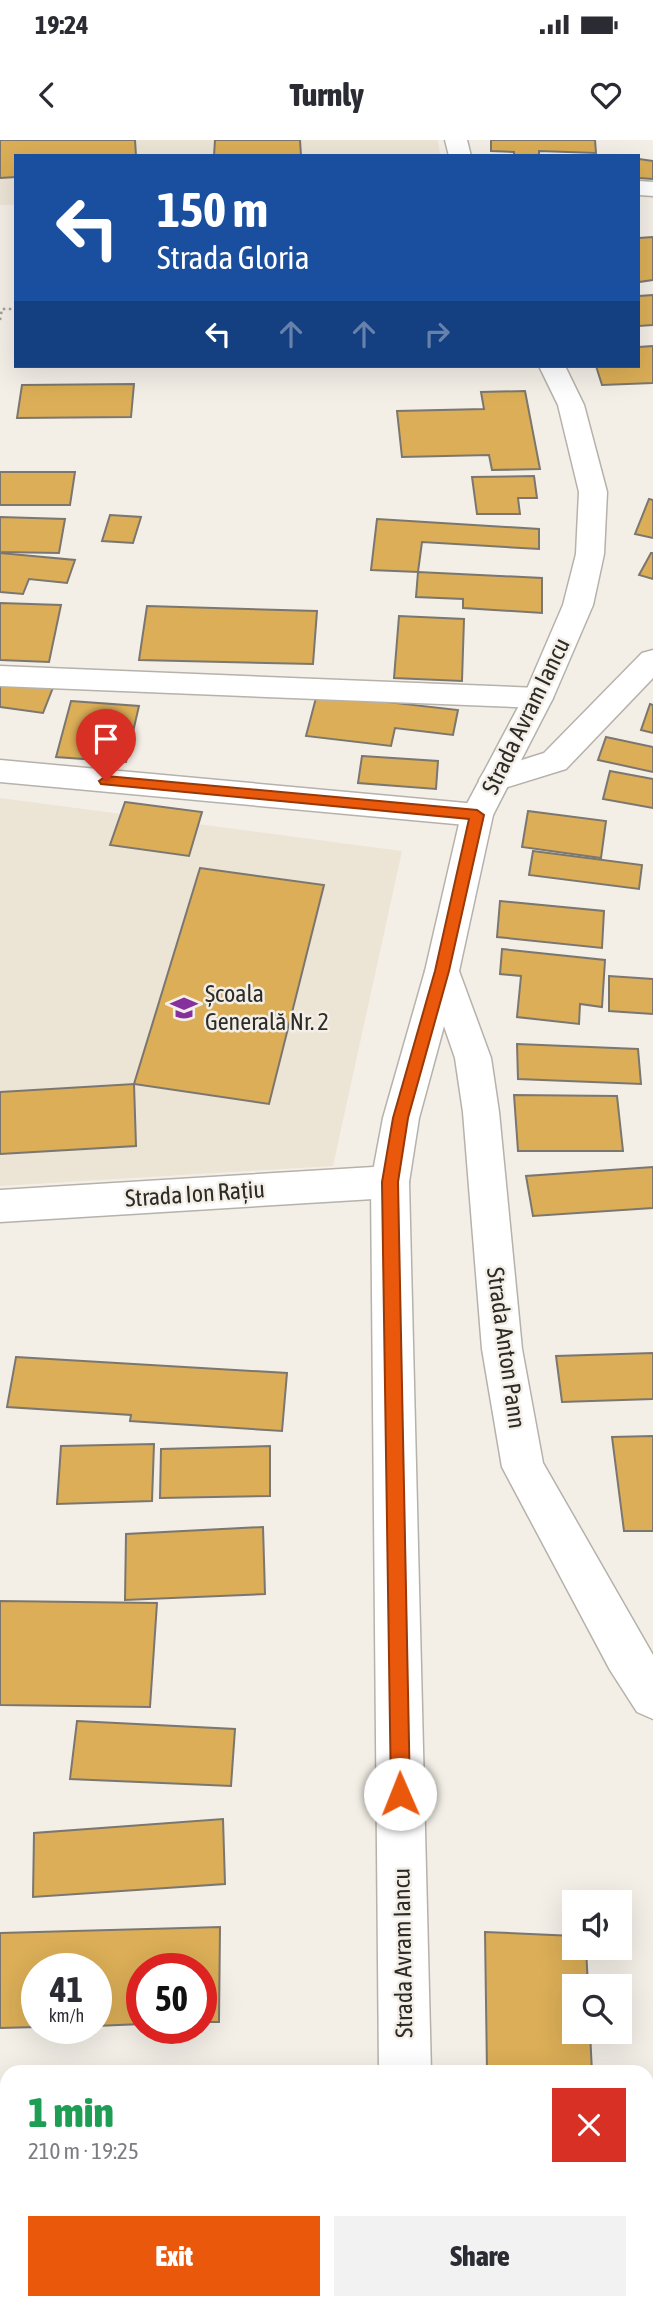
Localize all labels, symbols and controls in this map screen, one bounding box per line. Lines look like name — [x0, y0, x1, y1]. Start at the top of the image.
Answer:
text: 19:24 — [35, 10, 89, 40]
icon: back — [28, 76, 66, 114]
text: Turnly — [289, 76, 364, 113]
icon: heart — [587, 76, 625, 114]
text: 150 m — [157, 181, 268, 237]
icon: left — [42, 182, 133, 273]
text: Strada Gloria — [157, 239, 310, 276]
icon: left — [199, 315, 237, 353]
icon: ahead — [272, 315, 310, 353]
icon: ahead — [345, 315, 383, 353]
icon: right — [418, 315, 456, 353]
street label: Strada Avram Iancu — [476, 633, 575, 798]
pin — [76, 709, 136, 781]
icon: arrive — [87, 720, 125, 758]
place label: Școala Generală Nr. 2 — [205, 980, 329, 1035]
school or university icon: Școala Generală Nr. 2 — [169, 993, 199, 1023]
street label: Strada Ion Rațiu — [124, 1175, 266, 1212]
street label: Strada Anton Pann — [482, 1266, 531, 1430]
position arrow — [363, 1757, 437, 1831]
street label: Strada Avram Iancu — [388, 1868, 417, 2038]
map controls — [562, 1890, 632, 2044]
button: sound — [562, 1890, 632, 1960]
speed limit sign: 50 — [126, 1953, 217, 2044]
text: 41 — [50, 1969, 83, 2009]
button: search — [562, 1974, 632, 2044]
text: km/h — [49, 2005, 84, 2026]
text: 1 min — [28, 2088, 114, 2136]
button: close — [552, 2088, 626, 2162]
text: 210 m · 19:25 — [28, 2138, 139, 2164]
button: Exit — [28, 2216, 320, 2296]
button: Share — [334, 2216, 626, 2296]

